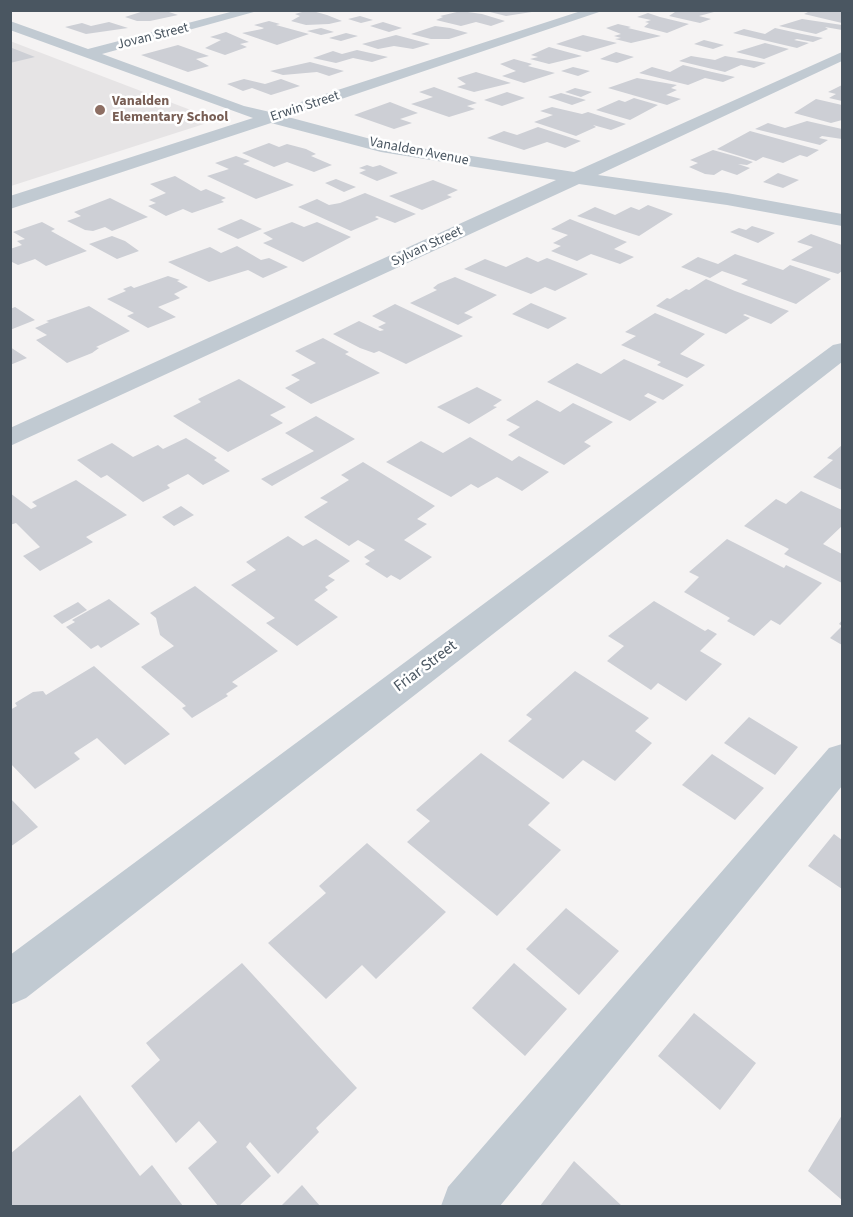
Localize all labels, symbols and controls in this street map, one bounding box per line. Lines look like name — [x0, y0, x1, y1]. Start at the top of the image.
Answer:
street label: Jovan Street — [116, 20, 190, 54]
street label: Erwin Street — [268, 88, 342, 126]
place label: Vanalden Elementary School — [112, 94, 228, 126]
marker: Vanalden Elementary School — [93, 103, 107, 117]
street label: Vanalden Avenue — [368, 134, 470, 170]
street label: Sylvan Street — [389, 223, 465, 271]
street label: Friar Street — [391, 637, 461, 697]

